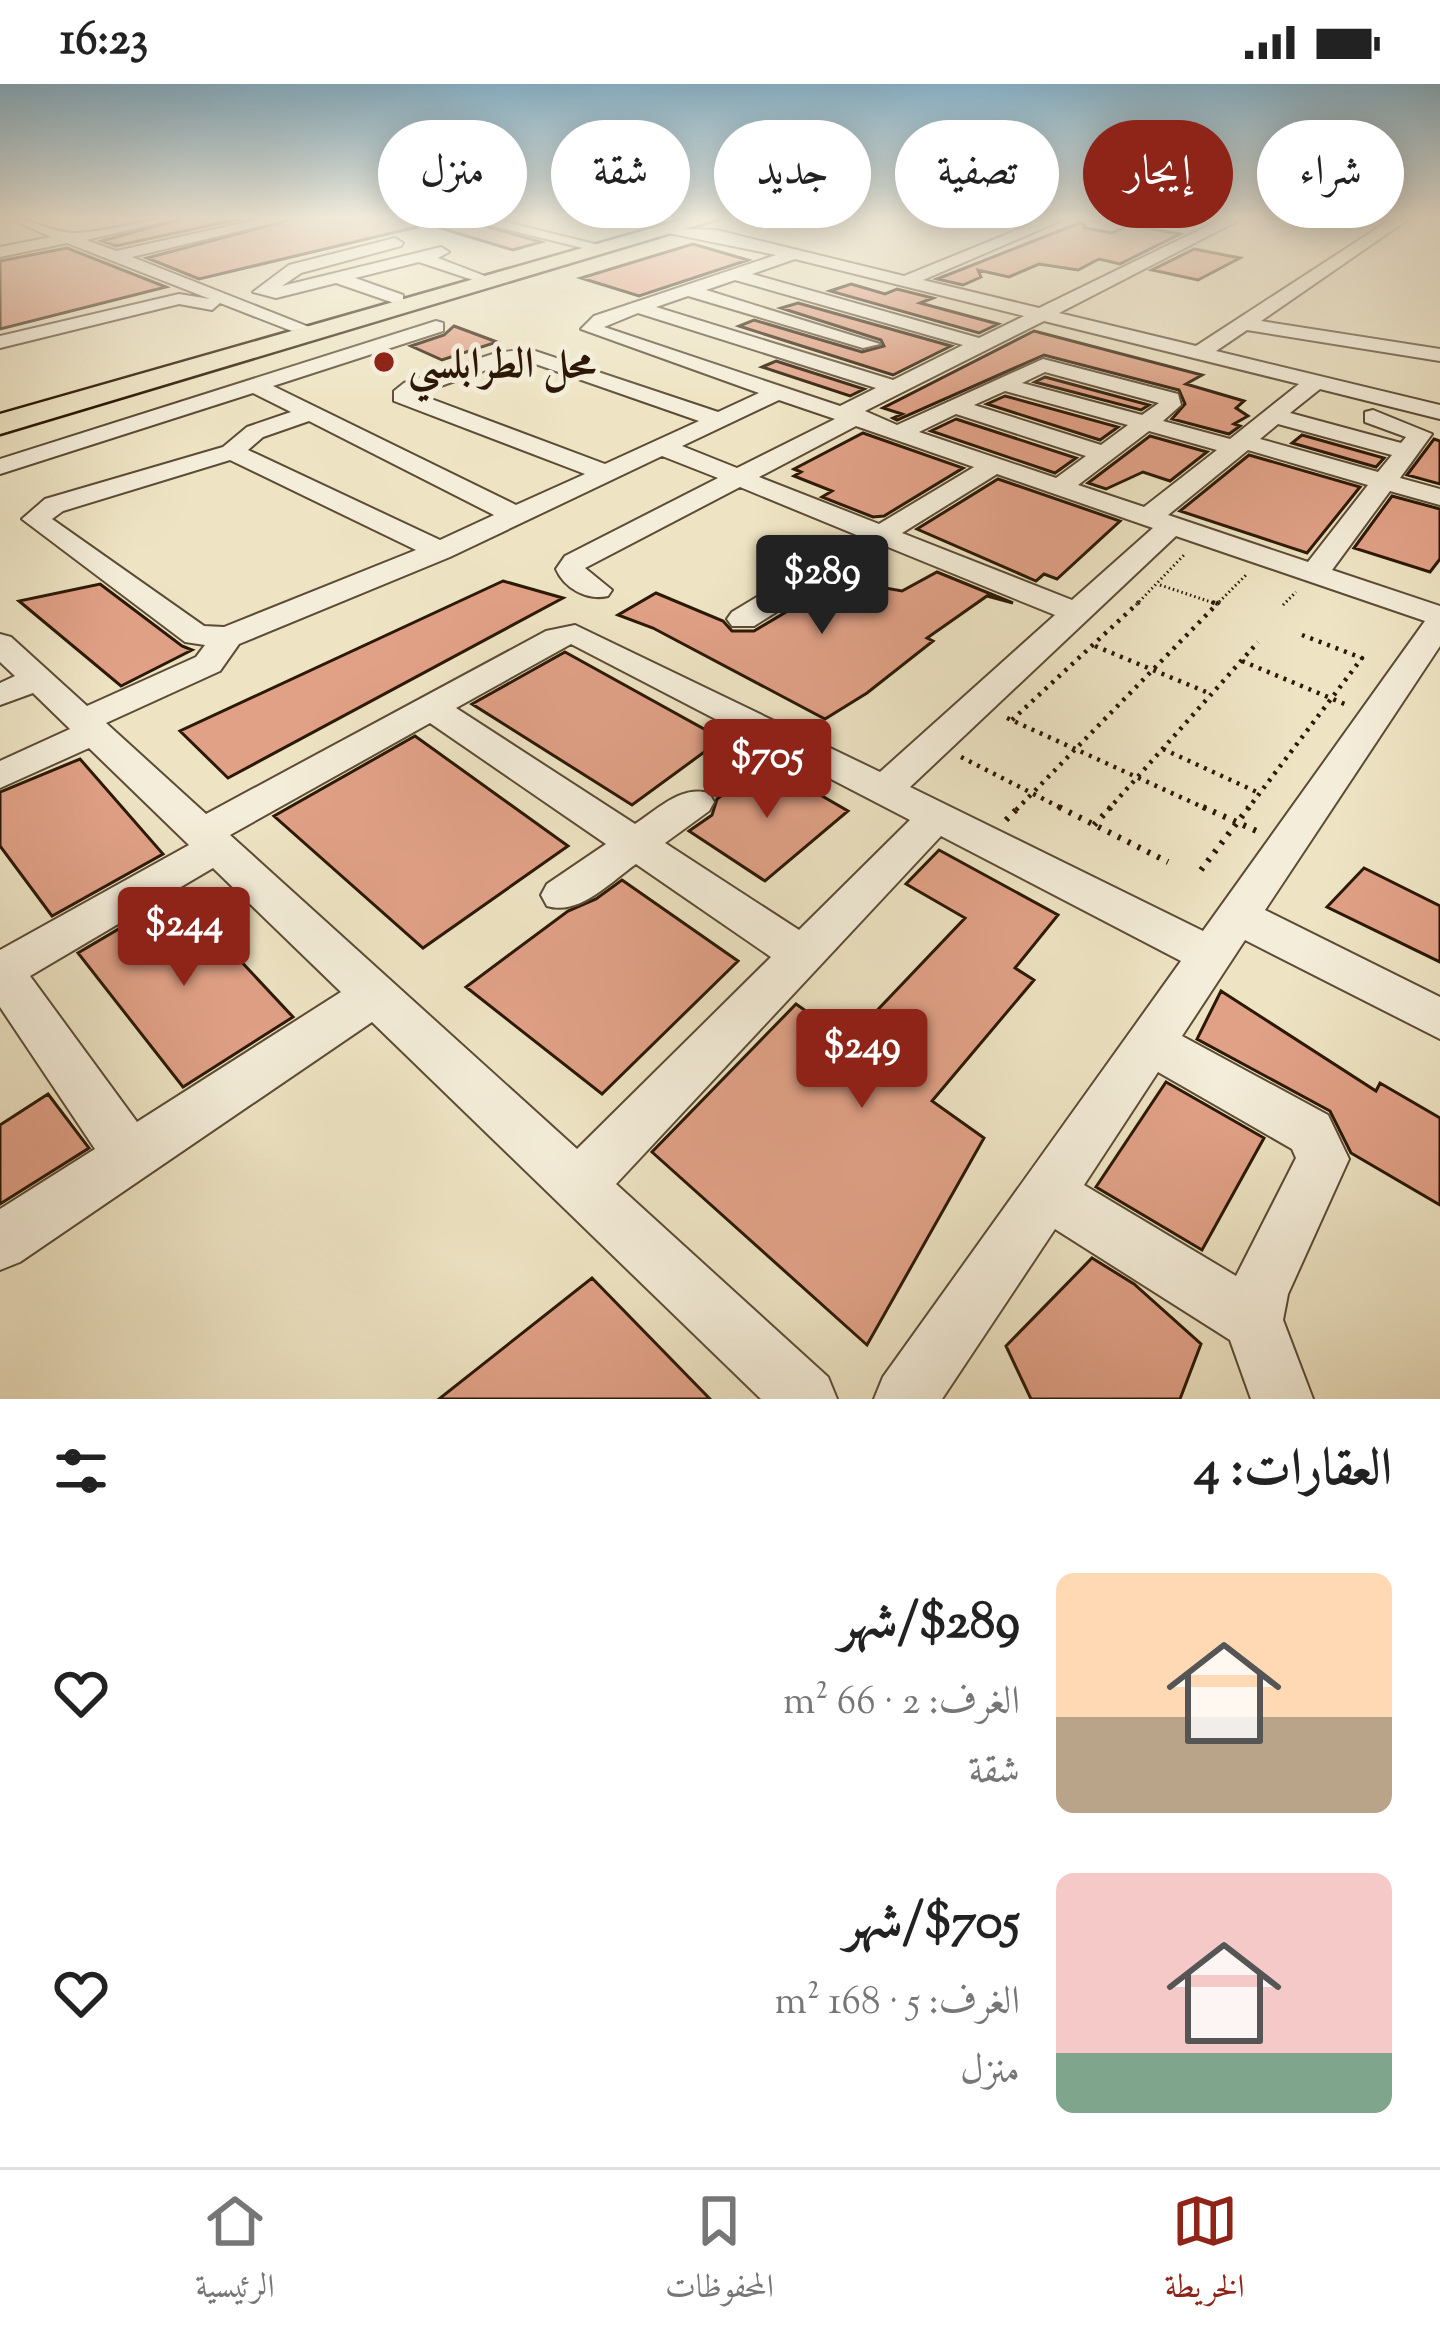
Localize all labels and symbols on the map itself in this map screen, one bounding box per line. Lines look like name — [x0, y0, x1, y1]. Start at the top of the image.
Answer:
place label: محل الطرابلسي — [408, 337, 597, 403]
marker: محل الطرابلسي — [371, 349, 397, 375]
pin: $289 — [751, 535, 893, 637]
pin: $705 — [696, 719, 838, 821]
pin: $244 — [113, 887, 255, 989]
pin: $249 — [791, 1009, 933, 1111]

